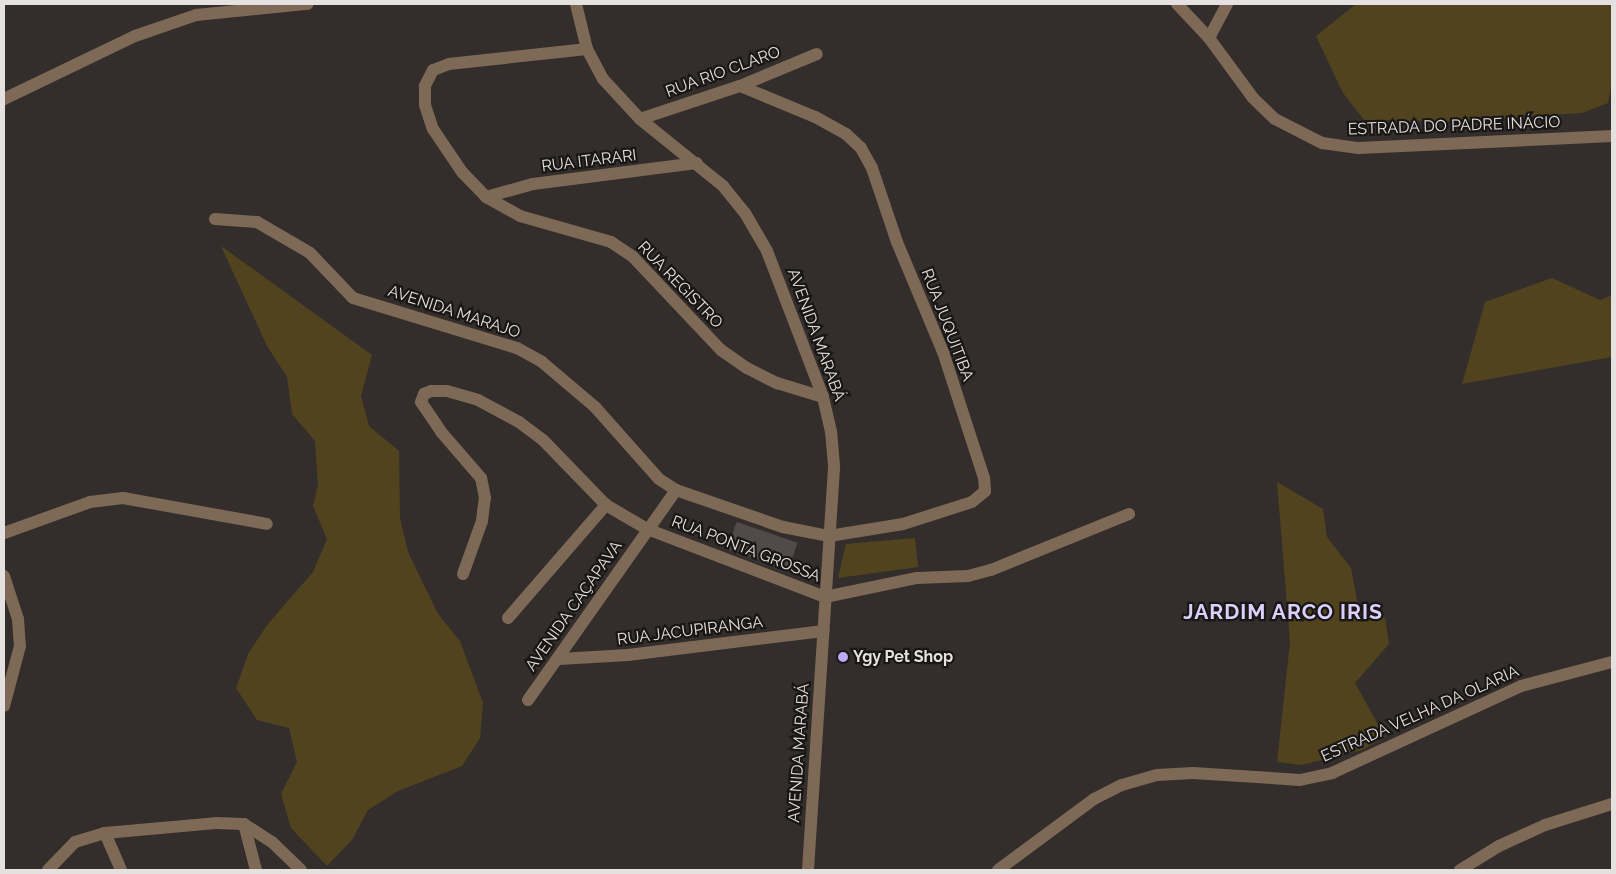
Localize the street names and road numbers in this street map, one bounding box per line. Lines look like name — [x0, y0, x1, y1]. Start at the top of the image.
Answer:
street label: RUA RIO CLARO — [663, 42, 783, 102]
street label: ESTRADA DO PADRE INÁCIO — [1347, 113, 1561, 139]
street label: RUA ITARARI — [540, 146, 638, 176]
street label: RUA REGISTRO — [633, 237, 727, 333]
street label: AVENIDA MARABÁ — [783, 266, 849, 404]
street label: RUA JUQUITIBA — [917, 266, 977, 384]
street label: AVENIDA MARAJO — [385, 281, 523, 343]
street label: RUA PONTA GROSSA — [668, 512, 824, 586]
street label: AVENIDA CAÇAPAVA — [522, 537, 626, 675]
street label: RUA JACUPIRANGA — [616, 612, 764, 650]
street label: ESTRADA VELHA DA OLARIA — [1317, 661, 1523, 767]
street label: AVENIDA MARABÁ — [785, 682, 813, 824]

